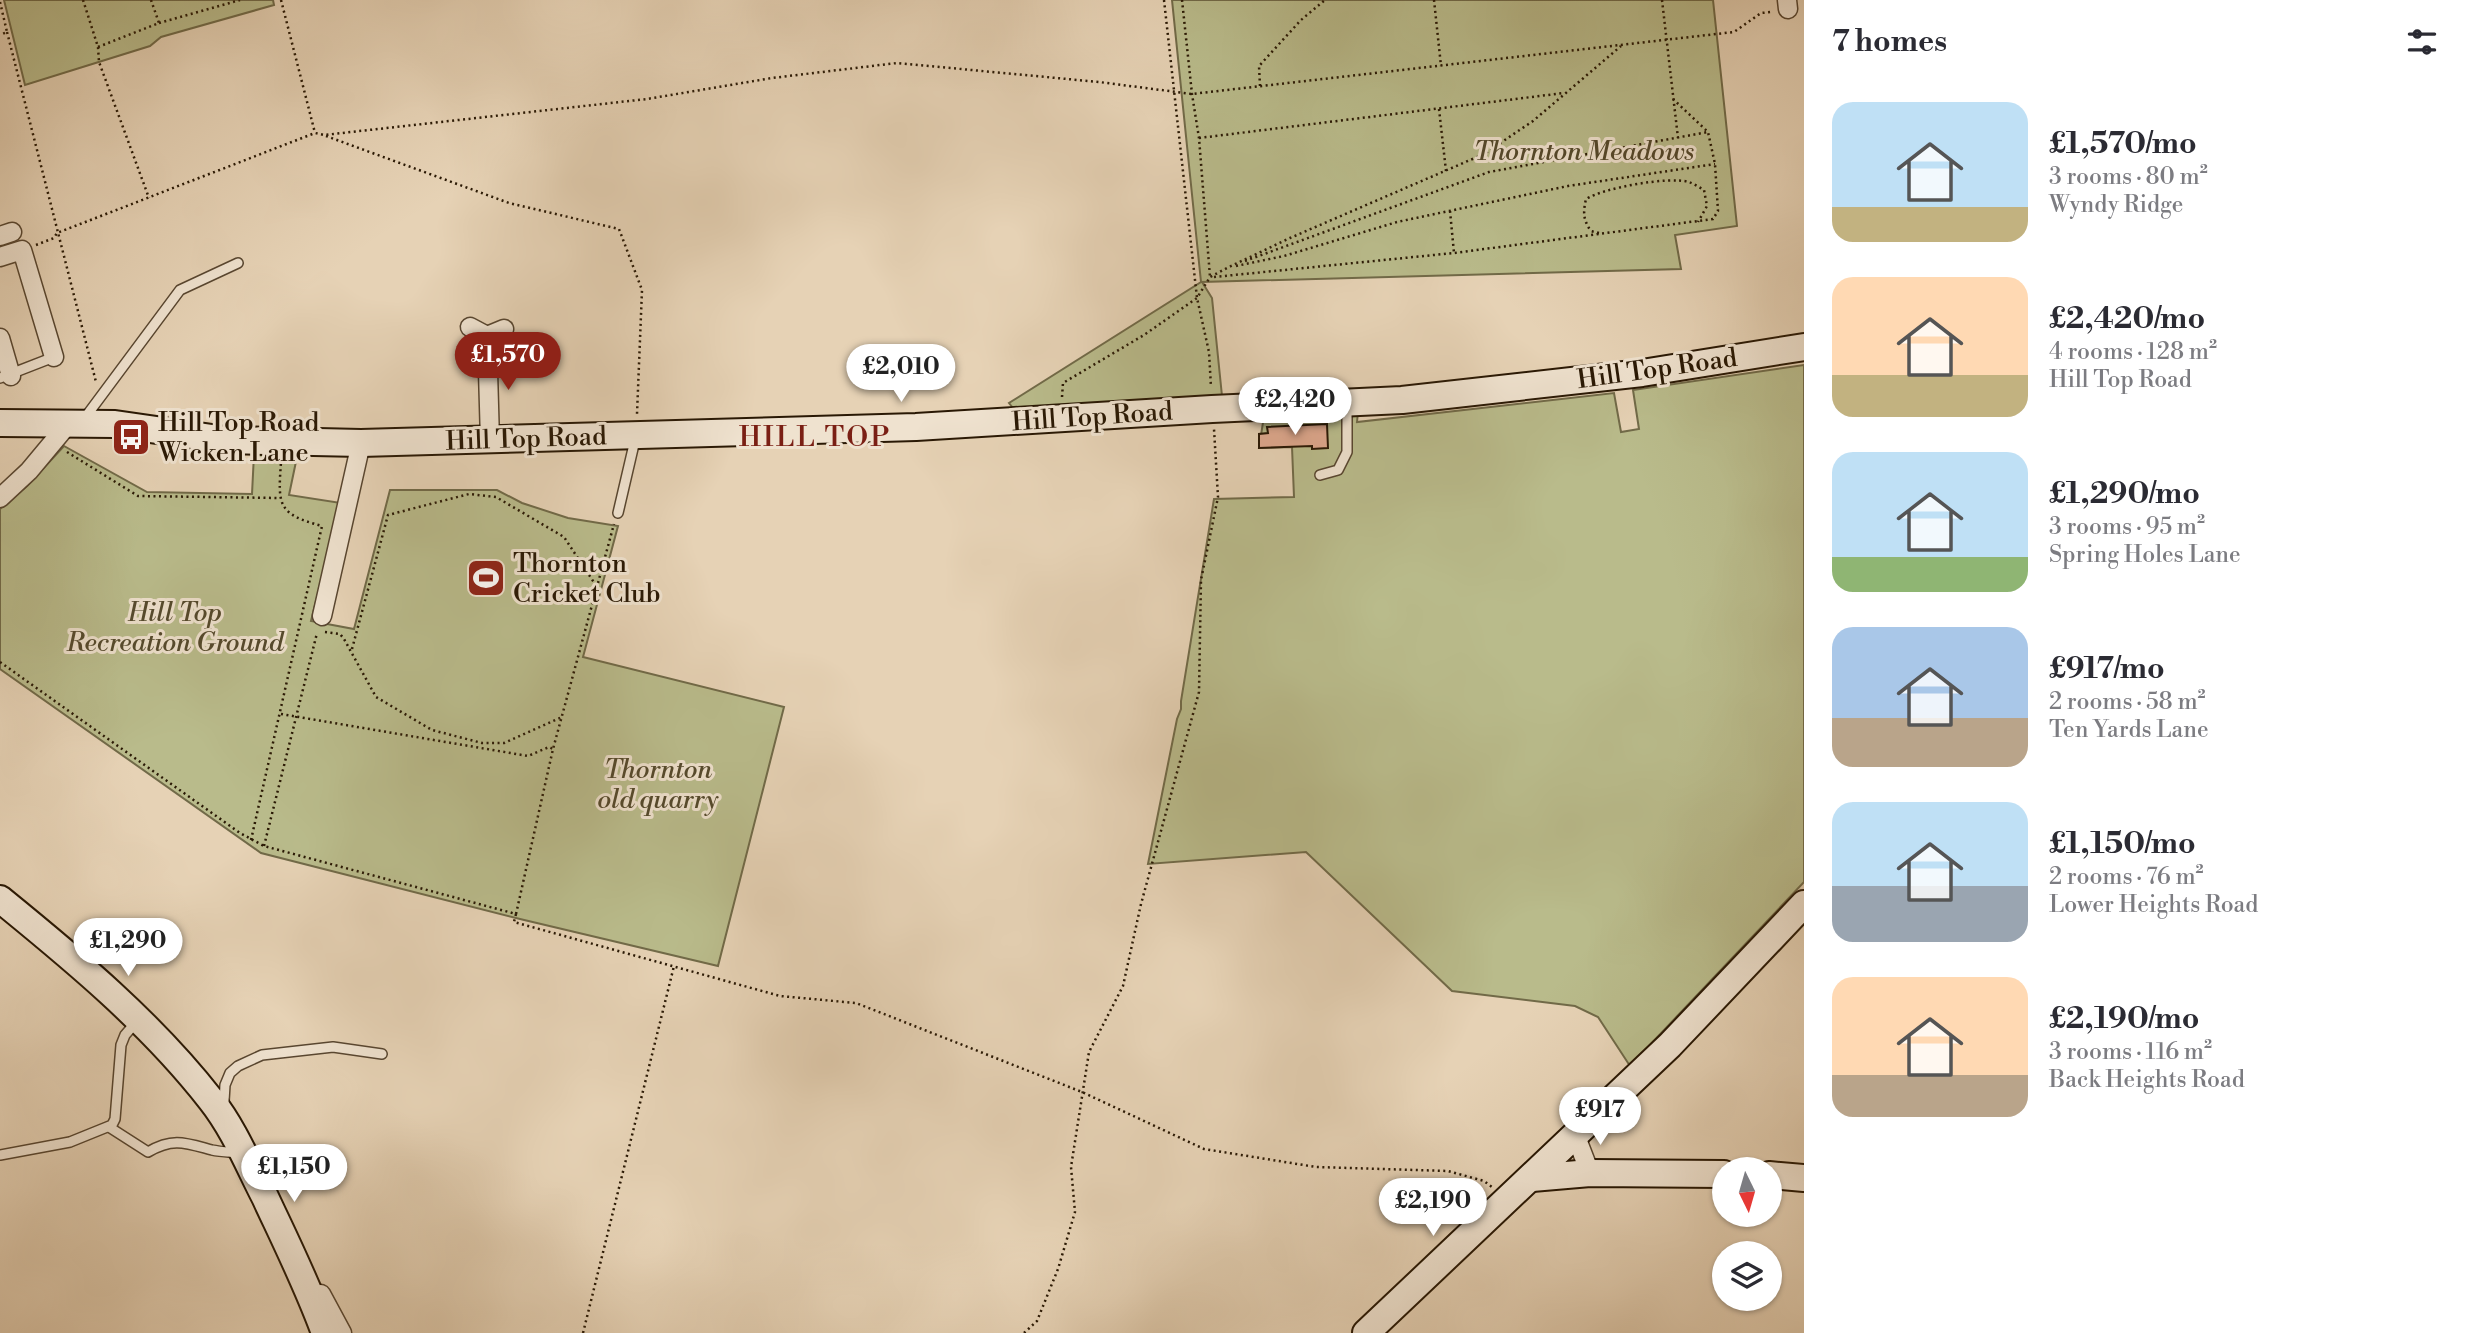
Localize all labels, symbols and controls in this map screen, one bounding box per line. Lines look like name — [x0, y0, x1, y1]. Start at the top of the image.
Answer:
text: 7 homes — [1832, 23, 1947, 61]
icon: filters — [2403, 23, 2441, 61]
text: £1,570/mo — [2049, 125, 2197, 163]
icon: home — [1888, 130, 1972, 214]
park label: Thornton Meadows — [1474, 136, 1695, 168]
text: 3 rooms · 80 m² — [2049, 163, 2208, 191]
text: Wyndy Ridge — [2049, 191, 2183, 219]
text: £2,420/mo — [2049, 300, 2205, 338]
icon: home — [1888, 305, 1972, 389]
pin: £1,570 — [451, 332, 565, 392]
text: 4 rooms · 128 m² — [2049, 338, 2217, 366]
text: £1,570 — [471, 341, 545, 369]
street label: Hill Top Road — [1575, 342, 1739, 396]
pin: £2,010 — [844, 344, 958, 404]
text: £2,010 — [862, 353, 940, 381]
text: Hill Top Road — [2049, 366, 2192, 394]
pin: £2,420 — [1238, 378, 1352, 437]
text: £2,420 — [1255, 386, 1335, 414]
street label: Hill Top Road — [1010, 395, 1174, 439]
place label: Hill Top Road Wicken Lane — [157, 407, 320, 469]
bus stop icon: Hill Top Road Wicken Lane — [110, 416, 152, 458]
street label: Hill Top Road — [445, 420, 607, 458]
district label: HILL TOP — [739, 420, 891, 455]
text: £1,290/mo — [2049, 475, 2200, 513]
icon: home — [1888, 480, 1972, 564]
text: 3 rooms · 95 m² — [2049, 513, 2205, 541]
text: Spring Holes Lane — [2049, 541, 2241, 569]
place label: Thornton Cricket Club — [513, 548, 661, 610]
sports icon: Thornton Cricket Club — [465, 557, 507, 599]
park label: Hill Top Recreation Ground — [66, 597, 285, 659]
text: £917/mo — [2049, 650, 2165, 688]
icon: home — [1888, 655, 1972, 739]
text: 2 rooms · 58 m² — [2049, 688, 2206, 716]
text: Ten Yards Lane — [2049, 716, 2209, 744]
park label: Thornton old quarry — [597, 754, 719, 816]
text: £1,150/mo — [2049, 825, 2196, 863]
icon: home — [1888, 830, 1972, 914]
text: 2 rooms · 76 m² — [2049, 863, 2204, 891]
text: Lower Heights Road — [2049, 891, 2258, 919]
pin: £1,290 — [71, 918, 185, 978]
text: £1,290 — [90, 927, 166, 955]
text: £2,190/mo — [2049, 1000, 2199, 1038]
icon: home — [1888, 1005, 1972, 1089]
text: 3 rooms · 116 m² — [2049, 1038, 2212, 1066]
text: Back Heights Road — [2049, 1066, 2245, 1094]
pin: £917 — [1559, 1088, 1641, 1147]
text: £917 — [1575, 1096, 1625, 1124]
pin: £1,150 — [237, 1144, 351, 1204]
text: £1,150 — [257, 1153, 331, 1181]
north arrow — [1712, 1157, 1782, 1227]
map controls — [1712, 1157, 1782, 1311]
pin: £2,190 — [1376, 1178, 1490, 1238]
text: £2,190 — [1395, 1187, 1471, 1215]
button: layers — [1712, 1241, 1782, 1311]

